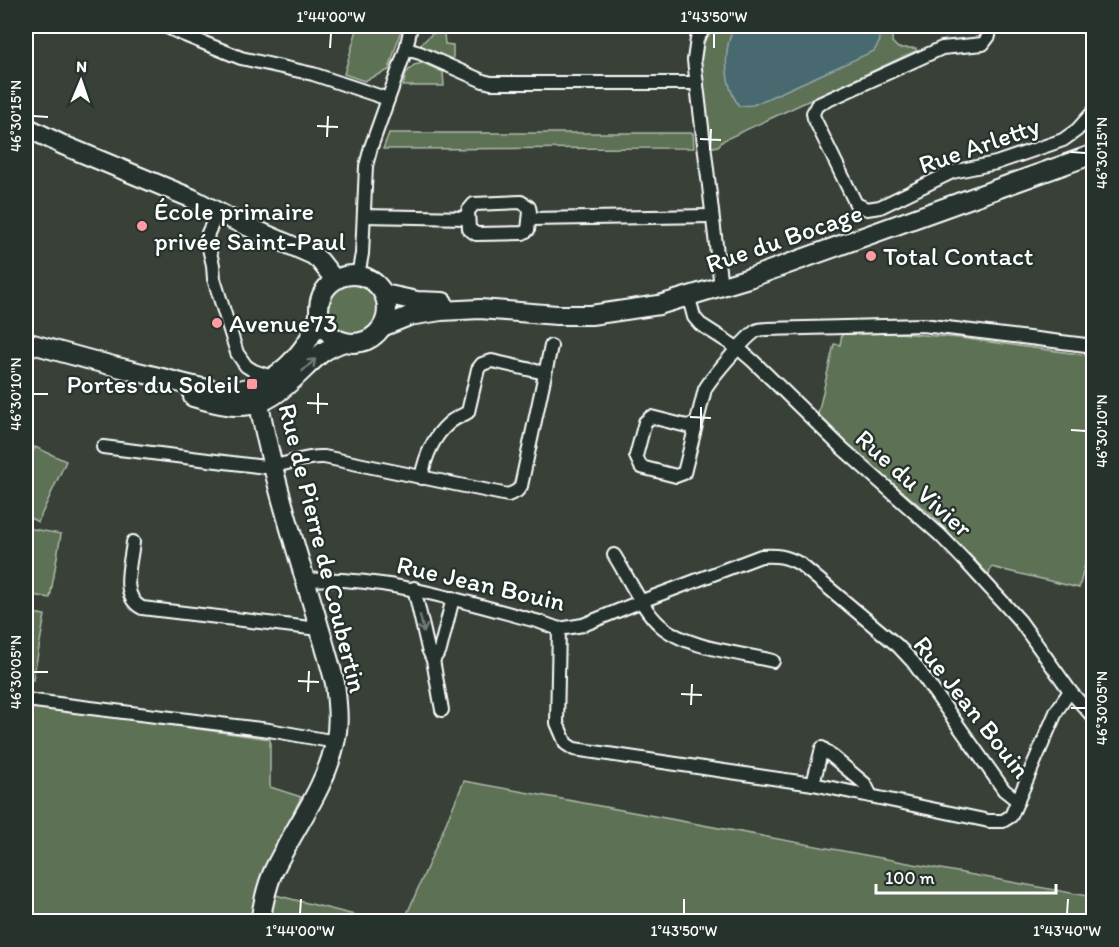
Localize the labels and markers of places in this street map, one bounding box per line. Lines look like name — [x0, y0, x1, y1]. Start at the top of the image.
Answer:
place label: École primaire privée Saint-Paul — [154, 195, 346, 257]
marker: École primaire privée Saint-Paul — [135, 219, 149, 233]
place label: Total Contact — [883, 240, 1034, 272]
marker: Total Contact — [864, 249, 878, 263]
place label: Avenue73 — [229, 307, 337, 339]
marker: Avenue73 — [210, 316, 224, 330]
place label: Portes du Soleil — [66, 368, 240, 400]
marker: Portes du Soleil — [245, 377, 259, 391]

